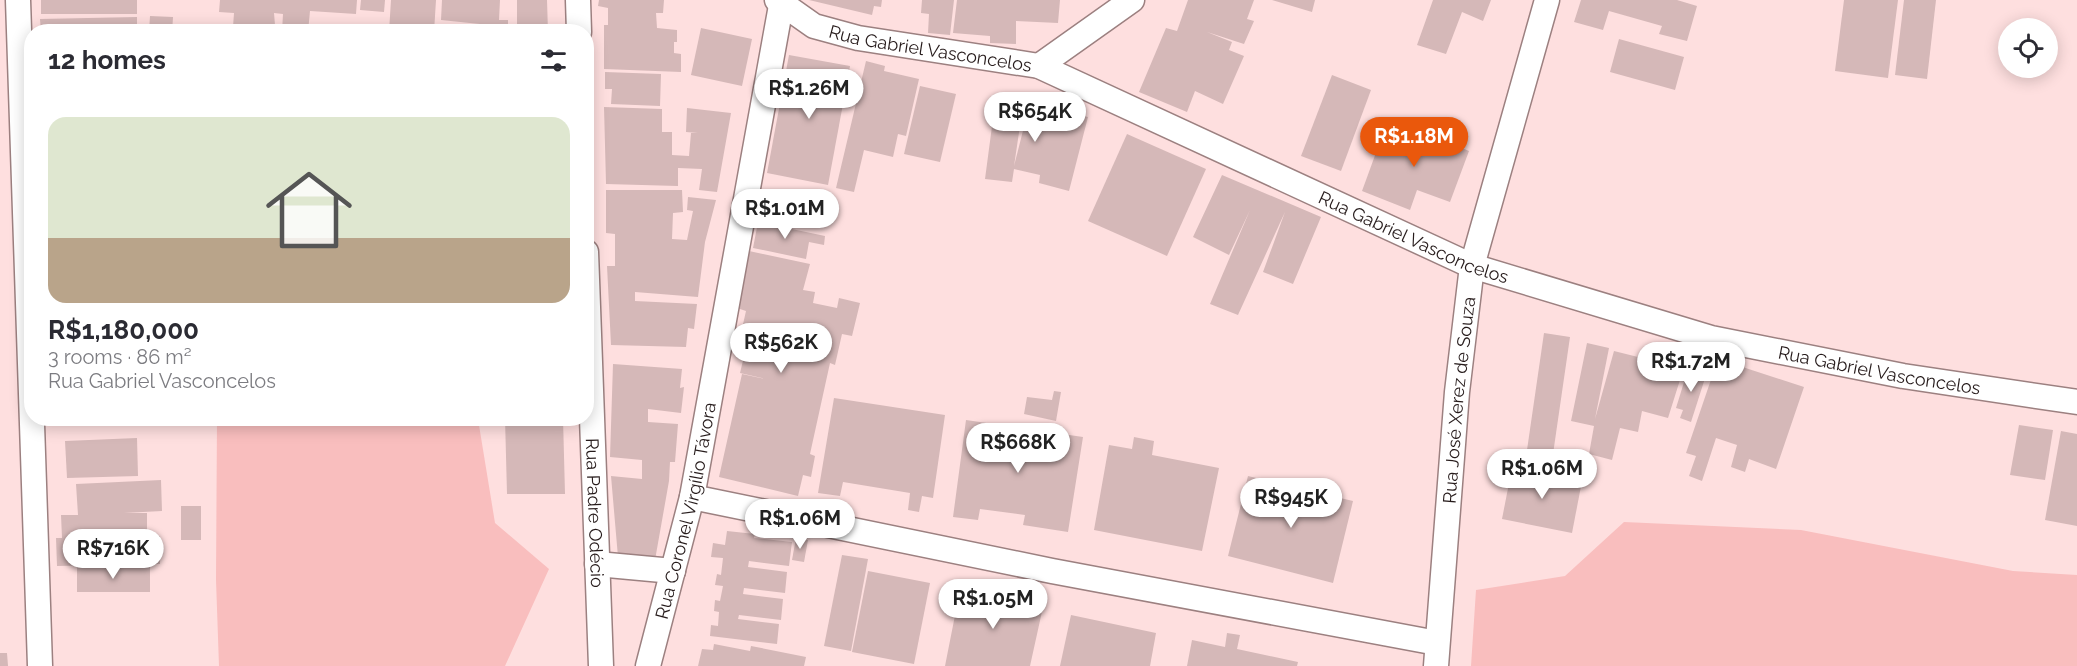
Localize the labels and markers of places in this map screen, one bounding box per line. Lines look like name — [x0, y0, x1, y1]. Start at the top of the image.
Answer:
pin: R$1.26M — [754, 69, 864, 120]
pin: R$654K — [986, 92, 1084, 143]
pin: R$1.18M — [1359, 117, 1469, 168]
pin: R$1.01M — [730, 189, 840, 240]
pin: R$562K — [732, 323, 830, 374]
pin: R$1.72M — [1636, 342, 1746, 393]
pin: R$668K — [969, 423, 1067, 474]
pin: R$1.06M — [1487, 449, 1597, 500]
pin: R$945K — [1242, 478, 1340, 529]
pin: R$1.06M — [745, 499, 855, 550]
pin: R$716K — [64, 529, 162, 580]
pin: R$1.05M — [938, 579, 1048, 630]

